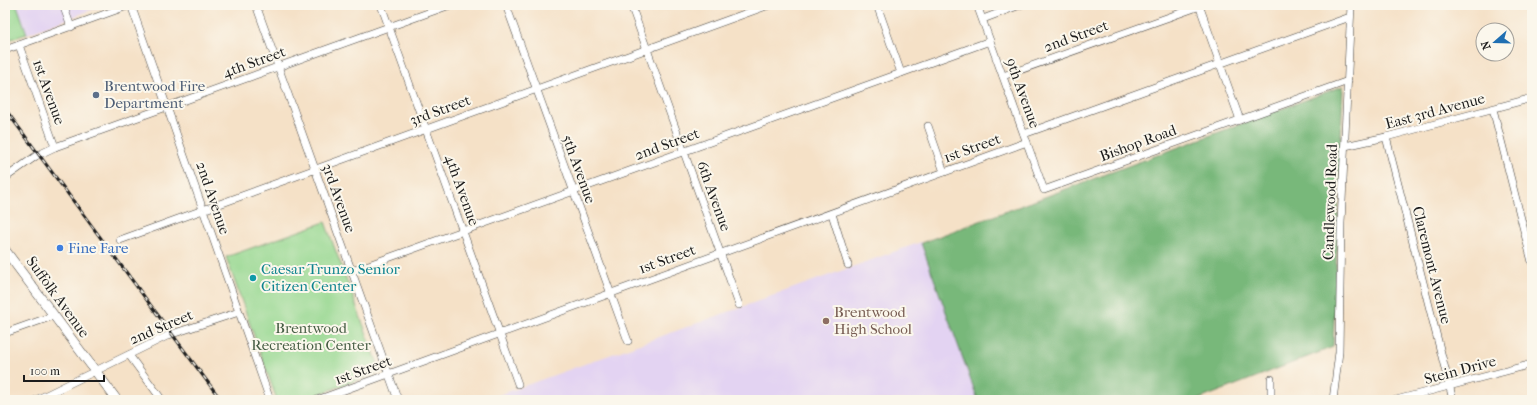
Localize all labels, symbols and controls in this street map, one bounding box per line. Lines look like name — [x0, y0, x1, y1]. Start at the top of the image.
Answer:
street label: 2nd Street — [1041, 16, 1111, 56]
north arrow — [1475, 22, 1515, 62]
text: N — [1478, 38, 1494, 51]
street label: 4th Street — [220, 42, 288, 82]
street label: 9th Avenue — [1002, 55, 1044, 131]
street label: 1st Avenue — [29, 57, 69, 128]
place label: Brentwood Fire Department — [104, 77, 206, 112]
street label: East 3rd Avenue — [1383, 89, 1487, 133]
marker: Brentwood Fire Department — [91, 90, 101, 100]
street label: 3rd Street — [407, 90, 473, 129]
street label: Bishop Road — [1097, 121, 1180, 165]
street label: 2nd Street — [632, 124, 702, 164]
street label: 1st Street — [941, 129, 1003, 167]
street label: 5th Avenue — [558, 132, 600, 206]
street label: Candlewood Road — [1319, 143, 1341, 260]
street label: 4th Avenue — [441, 152, 483, 229]
street label: 6th Avenue — [693, 158, 735, 234]
street label: 2nd Avenue — [192, 159, 234, 237]
street label: 3rd Avenue — [318, 161, 360, 236]
street label: Claremont Avenue — [1409, 204, 1455, 326]
place label: Fine Fare — [68, 239, 129, 257]
street label: 1st Street — [636, 240, 698, 278]
marker: Fine Fare — [55, 243, 65, 253]
street label: Suffolk Avenue — [23, 253, 94, 342]
place label: Caesar Trunzo Senior Citizen Center — [261, 260, 400, 295]
marker: Caesar Trunzo Senior Citizen Center — [248, 273, 258, 283]
place label: Brentwood High School — [834, 303, 912, 338]
street label: 2nd Street — [126, 305, 196, 348]
marker: Brentwood High School — [821, 316, 831, 326]
park label: Brentwood Recreation Center — [251, 319, 371, 354]
street label: 1st Street — [332, 351, 394, 389]
street label: Stein Drive — [1422, 352, 1498, 388]
scale bar — [24, 357, 104, 383]
text: 100 m — [30, 364, 60, 378]

